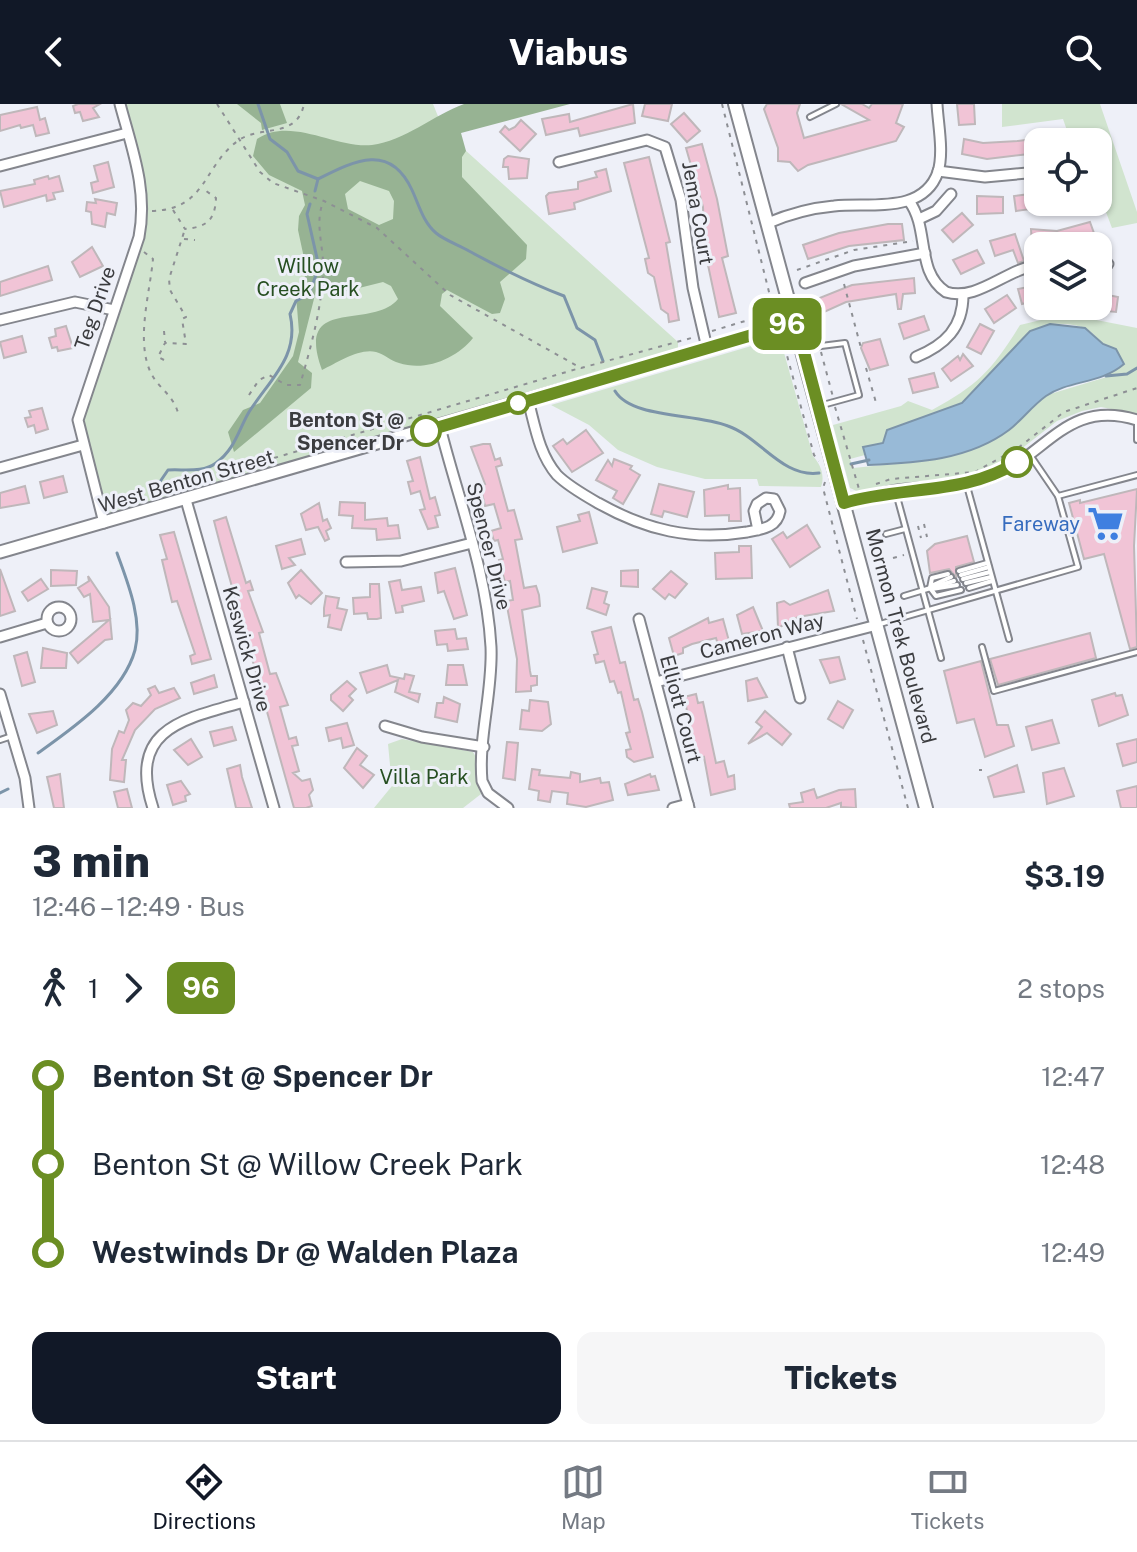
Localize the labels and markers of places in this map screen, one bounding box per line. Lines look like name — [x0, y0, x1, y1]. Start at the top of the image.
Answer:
unlabelled marker — [507, 392, 529, 414]
place label: Benton St @ Spencer Dr — [288, 408, 404, 455]
marker: Benton St @ Spencer Dr — [411, 416, 441, 446]
unlabelled marker — [1002, 447, 1032, 477]
supermarket icon: Fareway — [1087, 505, 1125, 543]
place label: Fareway — [1002, 512, 1080, 536]

